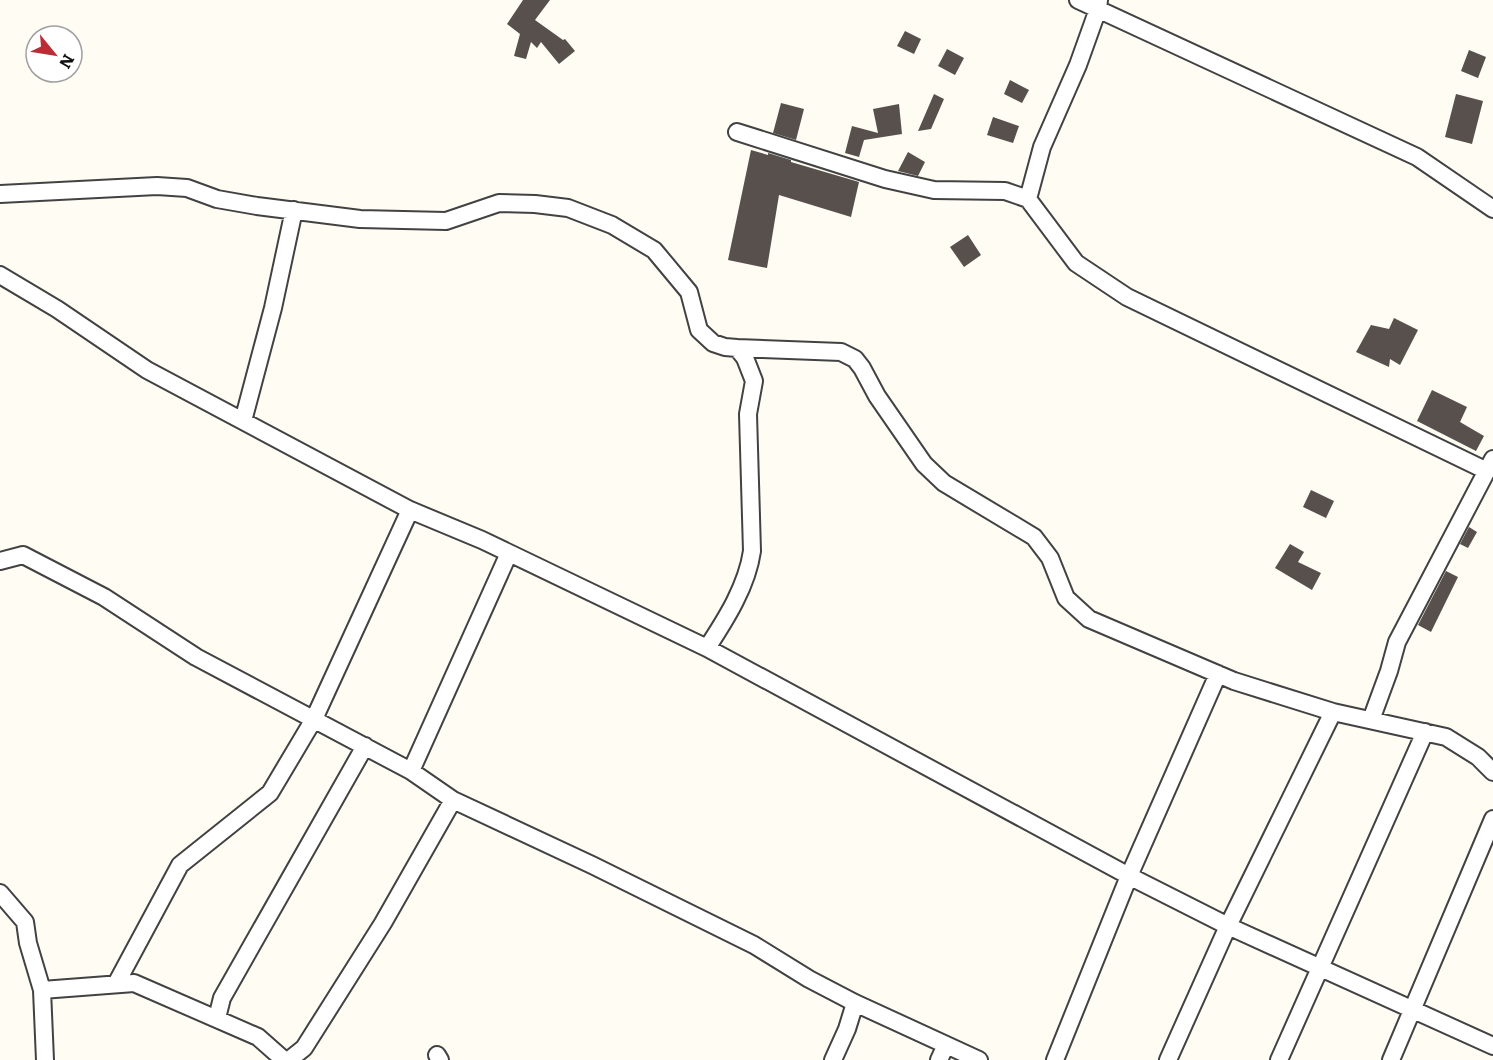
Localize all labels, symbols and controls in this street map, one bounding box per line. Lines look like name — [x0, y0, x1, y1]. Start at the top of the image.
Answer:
north arrow — [24, 24, 84, 84]
text: N — [54, 50, 82, 74]

